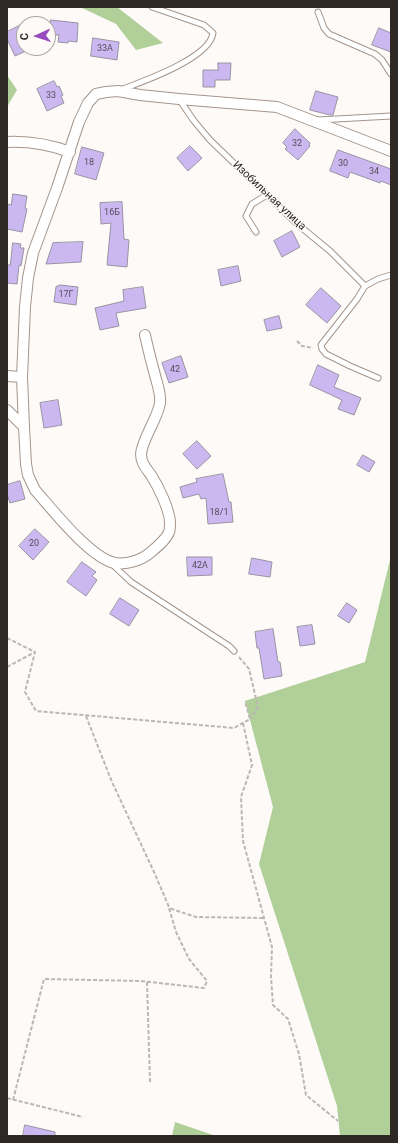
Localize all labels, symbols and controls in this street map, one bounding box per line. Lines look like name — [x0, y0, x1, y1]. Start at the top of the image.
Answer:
north arrow — [16, 16, 56, 56]
text: С — [18, 33, 31, 41]
house number: 33А — [97, 44, 113, 54]
house number: 33 — [46, 91, 56, 101]
house number: 32 — [292, 139, 302, 149]
house number: 18 — [84, 158, 94, 168]
street label: Изобильная улица — [230, 159, 308, 233]
house number: 30 — [338, 159, 348, 169]
house number: 34 — [369, 167, 379, 177]
house number: 16Б — [104, 208, 120, 218]
house number: 17Г — [58, 290, 74, 300]
house number: 42 — [170, 365, 180, 375]
house number: 18/1 — [210, 508, 228, 518]
house number: 20 — [29, 539, 39, 549]
house number: 42А — [192, 561, 208, 571]

